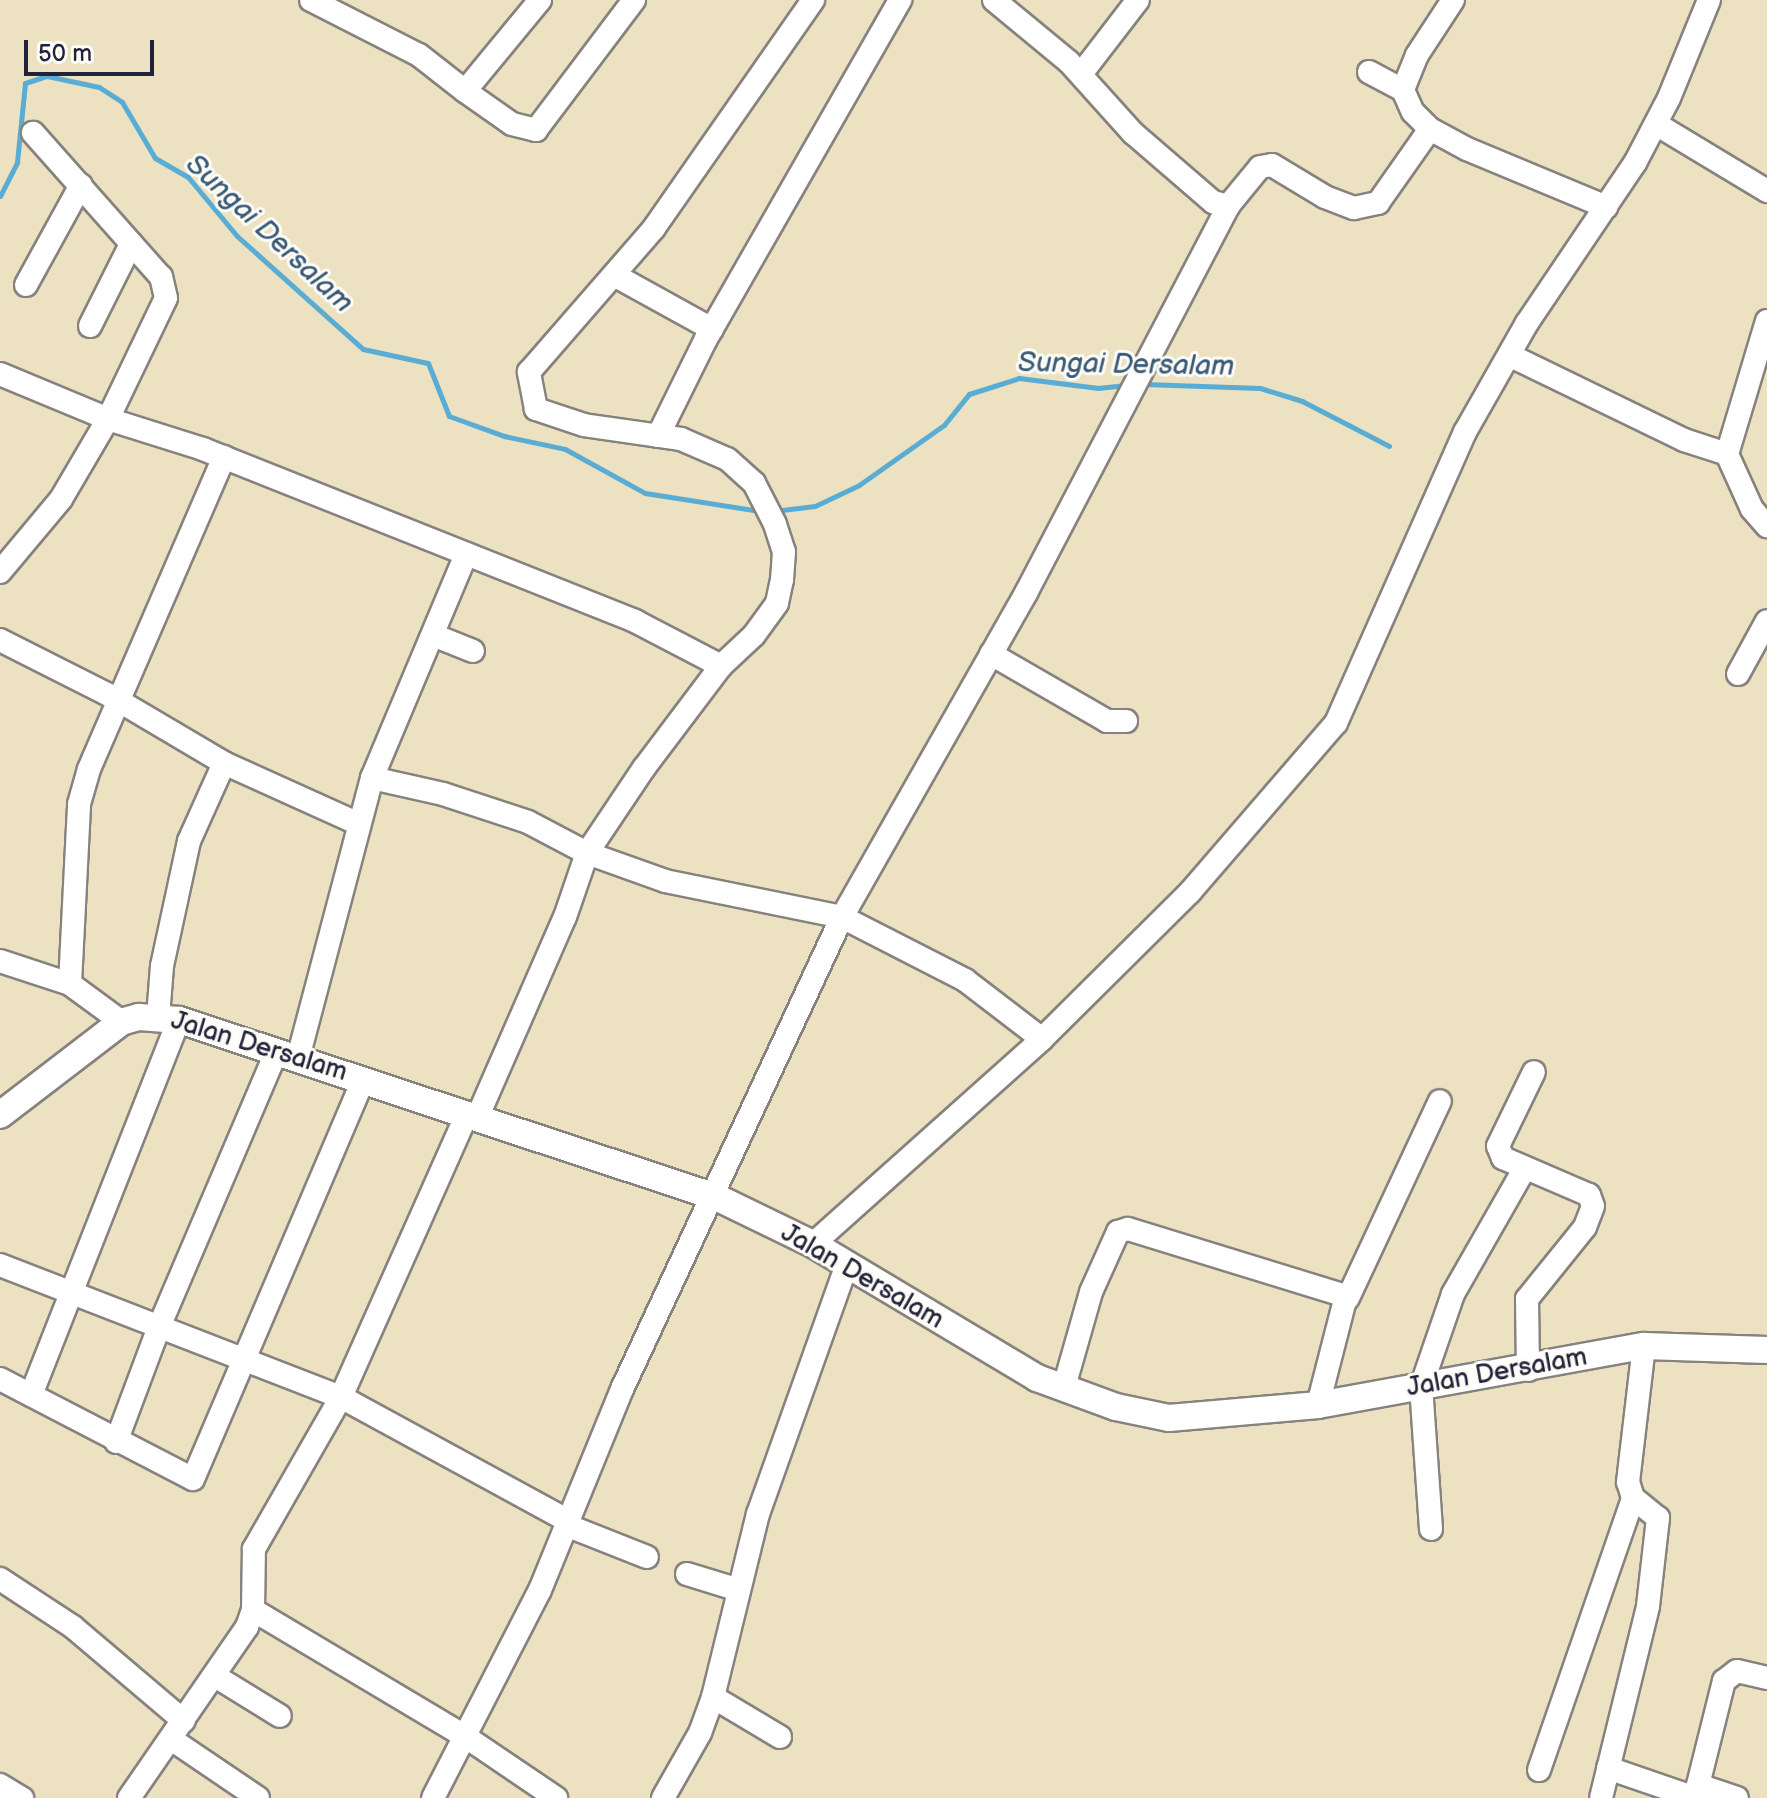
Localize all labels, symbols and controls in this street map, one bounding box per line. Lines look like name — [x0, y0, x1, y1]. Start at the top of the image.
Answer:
scale bar — [28, 24, 158, 74]
text: 50 m — [38, 39, 92, 68]
water label: Sungai Dersalam — [178, 148, 360, 320]
water label: Sungai Dersalam — [1017, 346, 1235, 384]
street label: Jalan Dersalam — [167, 1005, 351, 1089]
street label: Jalan Dersalam — [775, 1218, 949, 1336]
street label: Jalan Dersalam — [1404, 1342, 1590, 1404]

